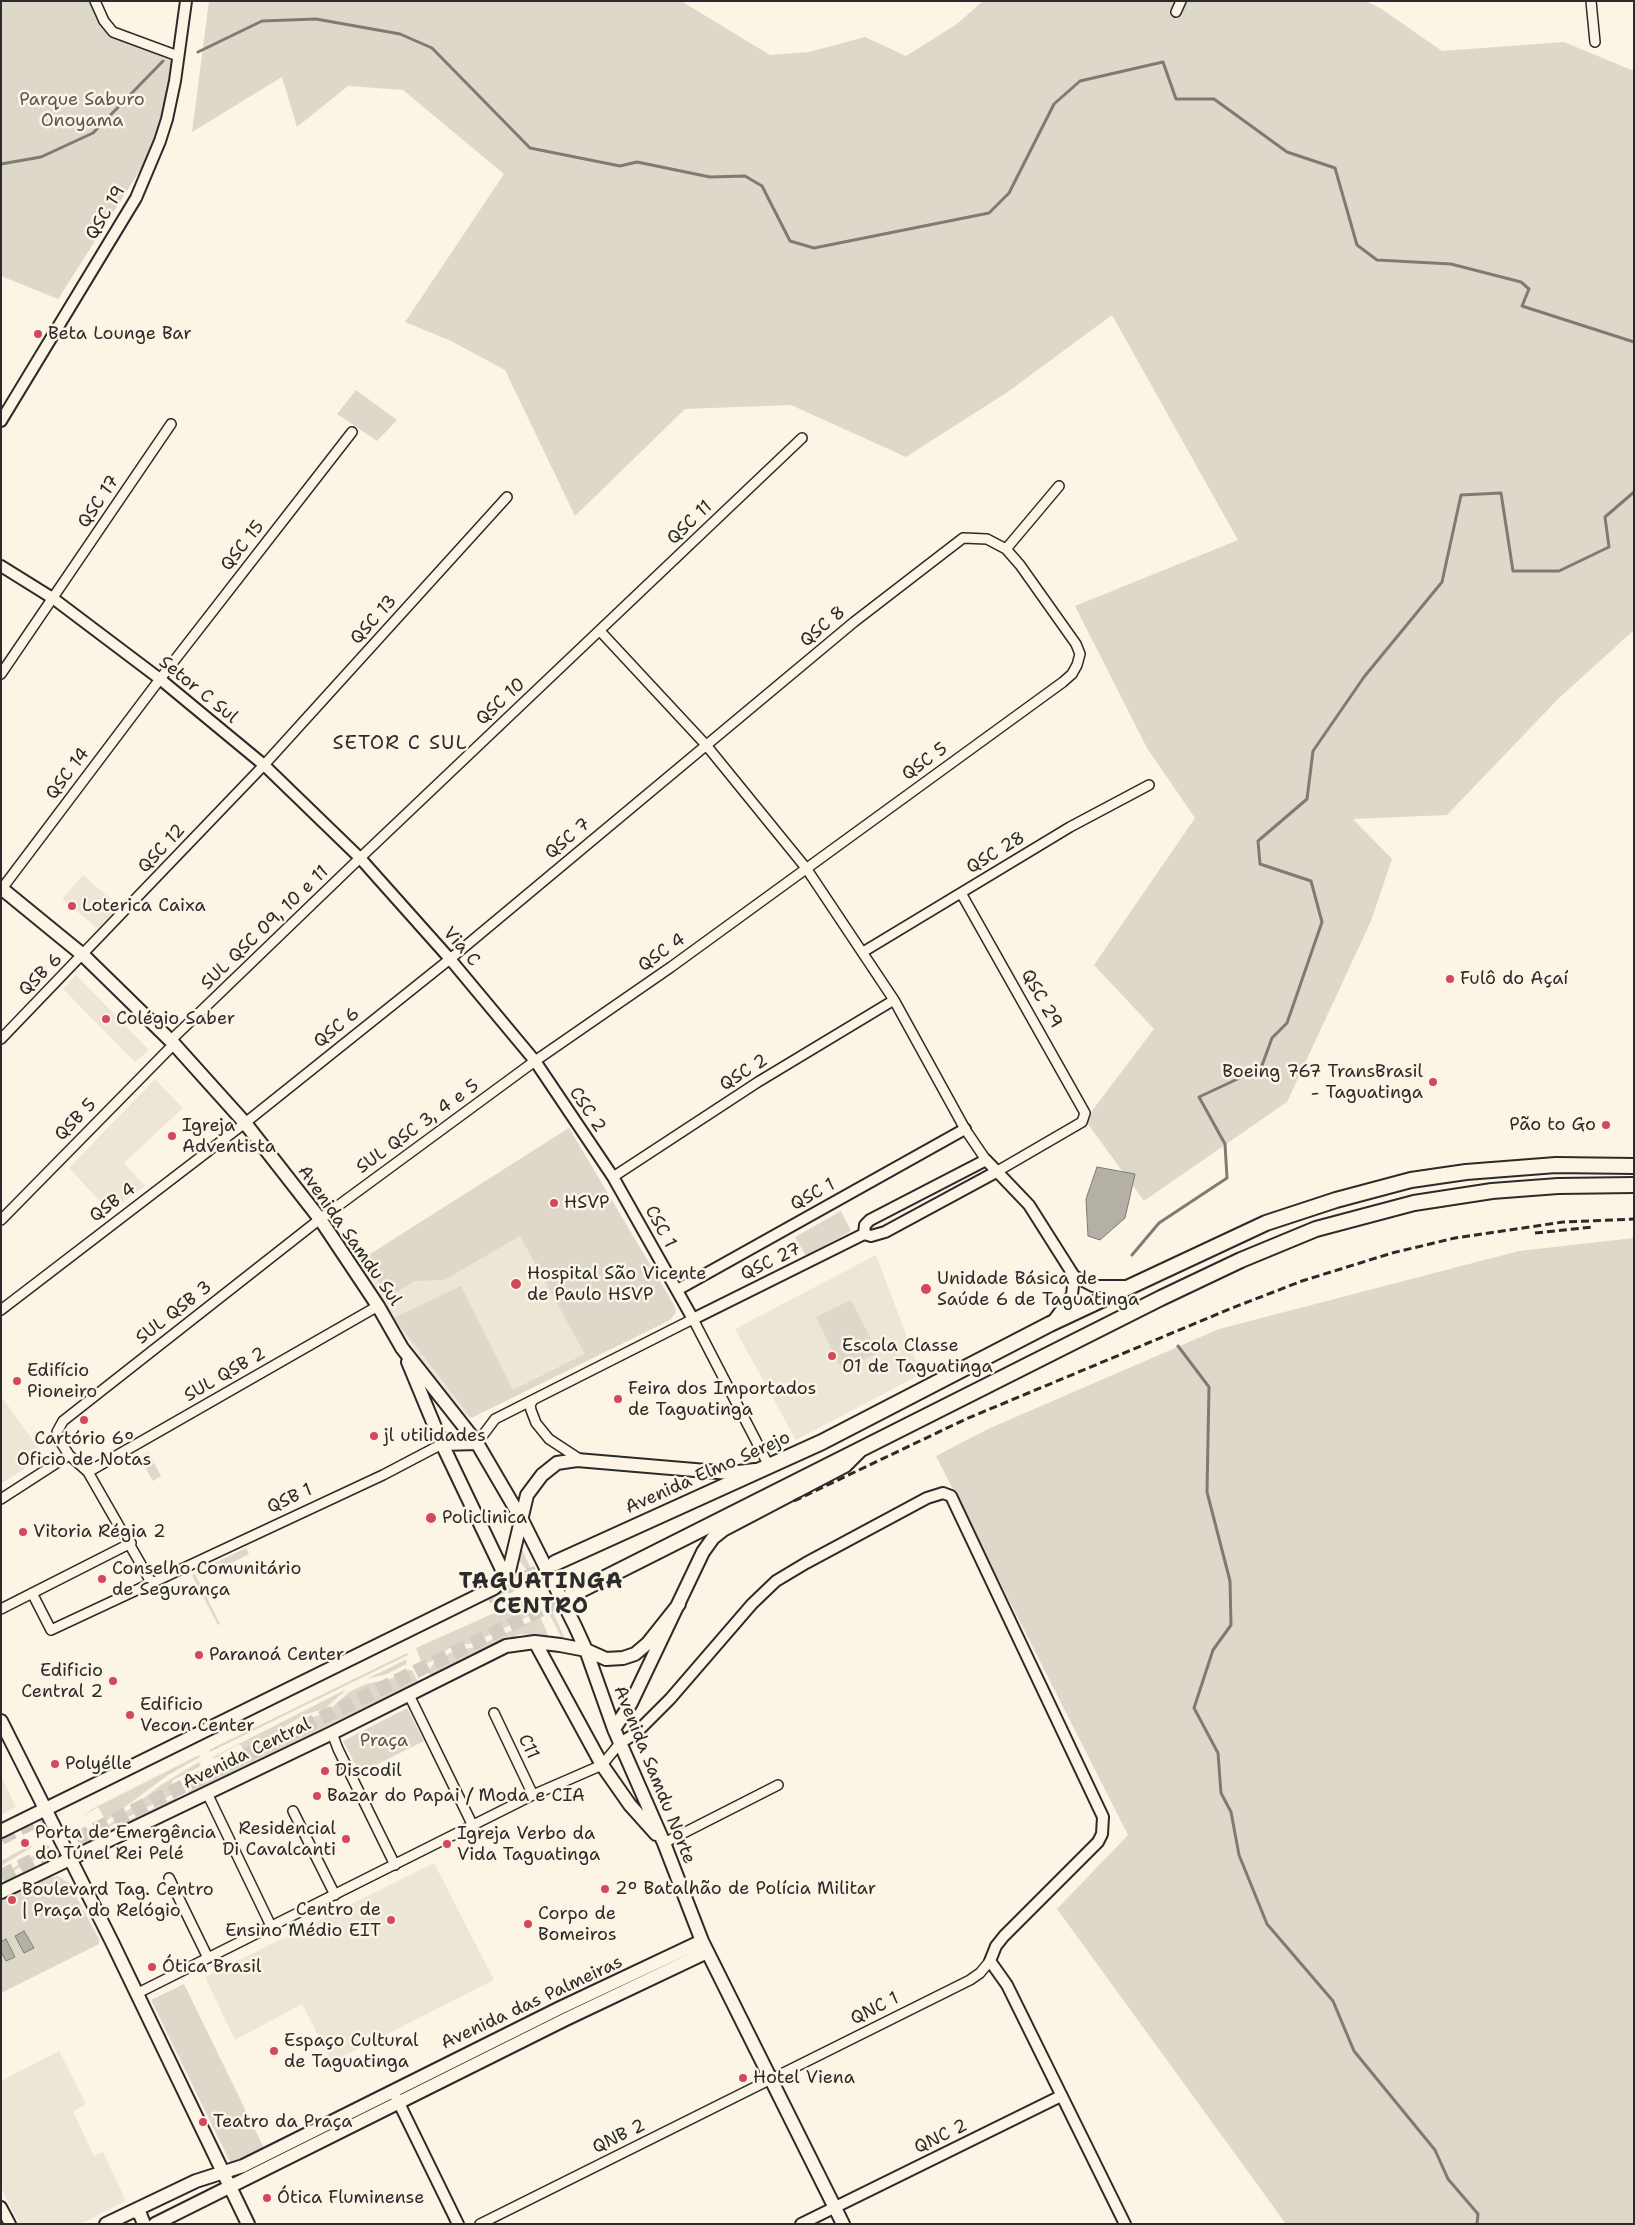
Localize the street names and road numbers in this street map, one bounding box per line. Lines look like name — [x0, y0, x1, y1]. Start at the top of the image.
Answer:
street label: QSC 19 — [81, 182, 131, 244]
street label: QSC 17 — [74, 471, 124, 533]
street label: QSC 11 — [663, 496, 717, 550]
street label: QSC 15 — [217, 516, 269, 576]
street label: QSC 13 — [346, 591, 402, 649]
street label: QSC 8 — [796, 602, 850, 652]
street label: Setor C Sul — [154, 652, 242, 728]
street label: QSC 10 — [472, 674, 530, 730]
street label: QSC 5 — [898, 738, 952, 786]
street label: QSC 14 — [42, 744, 94, 804]
street label: QSC 7 — [541, 814, 595, 864]
street label: QSC 12 — [134, 820, 190, 878]
street label: QSC 28 — [963, 827, 1029, 879]
street label: SUL QSC 09, 10 e 11 — [197, 861, 333, 995]
street label: Via C — [438, 923, 484, 971]
street label: QSC 4 — [634, 929, 690, 977]
street label: QSB 6 — [15, 949, 67, 1001]
street label: QSC 29 — [1016, 966, 1066, 1032]
street label: QSC 6 — [310, 1003, 364, 1053]
street label: QSC 2 — [716, 1050, 772, 1096]
street label: SUL QSC 3, 4 e 5 — [352, 1075, 484, 1179]
street label: CSC 2 — [564, 1083, 610, 1137]
street label: QSB 5 — [51, 1094, 101, 1146]
street label: Avenida Samdu Sul — [292, 1162, 406, 1310]
street label: QSC 1 — [787, 1174, 839, 1216]
street label: QSB 4 — [86, 1179, 140, 1227]
street label: CSC 1 — [640, 1202, 680, 1252]
street label: QSC 27 — [738, 1238, 804, 1286]
street label: SUL QSB 3 — [132, 1277, 216, 1349]
street label: SUL QSB 2 — [180, 1343, 270, 1407]
street label: Avenida Elmo Serejo — [622, 1427, 794, 1519]
street label: QSB 1 — [264, 1479, 316, 1519]
street label: Avenida Samdu Norte — [608, 1683, 700, 1867]
street label: Avenida Central — [179, 1714, 315, 1794]
street label: C11 — [513, 1731, 543, 1763]
street label: Avenida das Palmeiras — [438, 1951, 626, 2055]
street label: QNC 1 — [847, 1988, 903, 2030]
street label: QNB 2 — [589, 2115, 649, 2159]
street label: QNC 2 — [911, 2115, 971, 2159]

